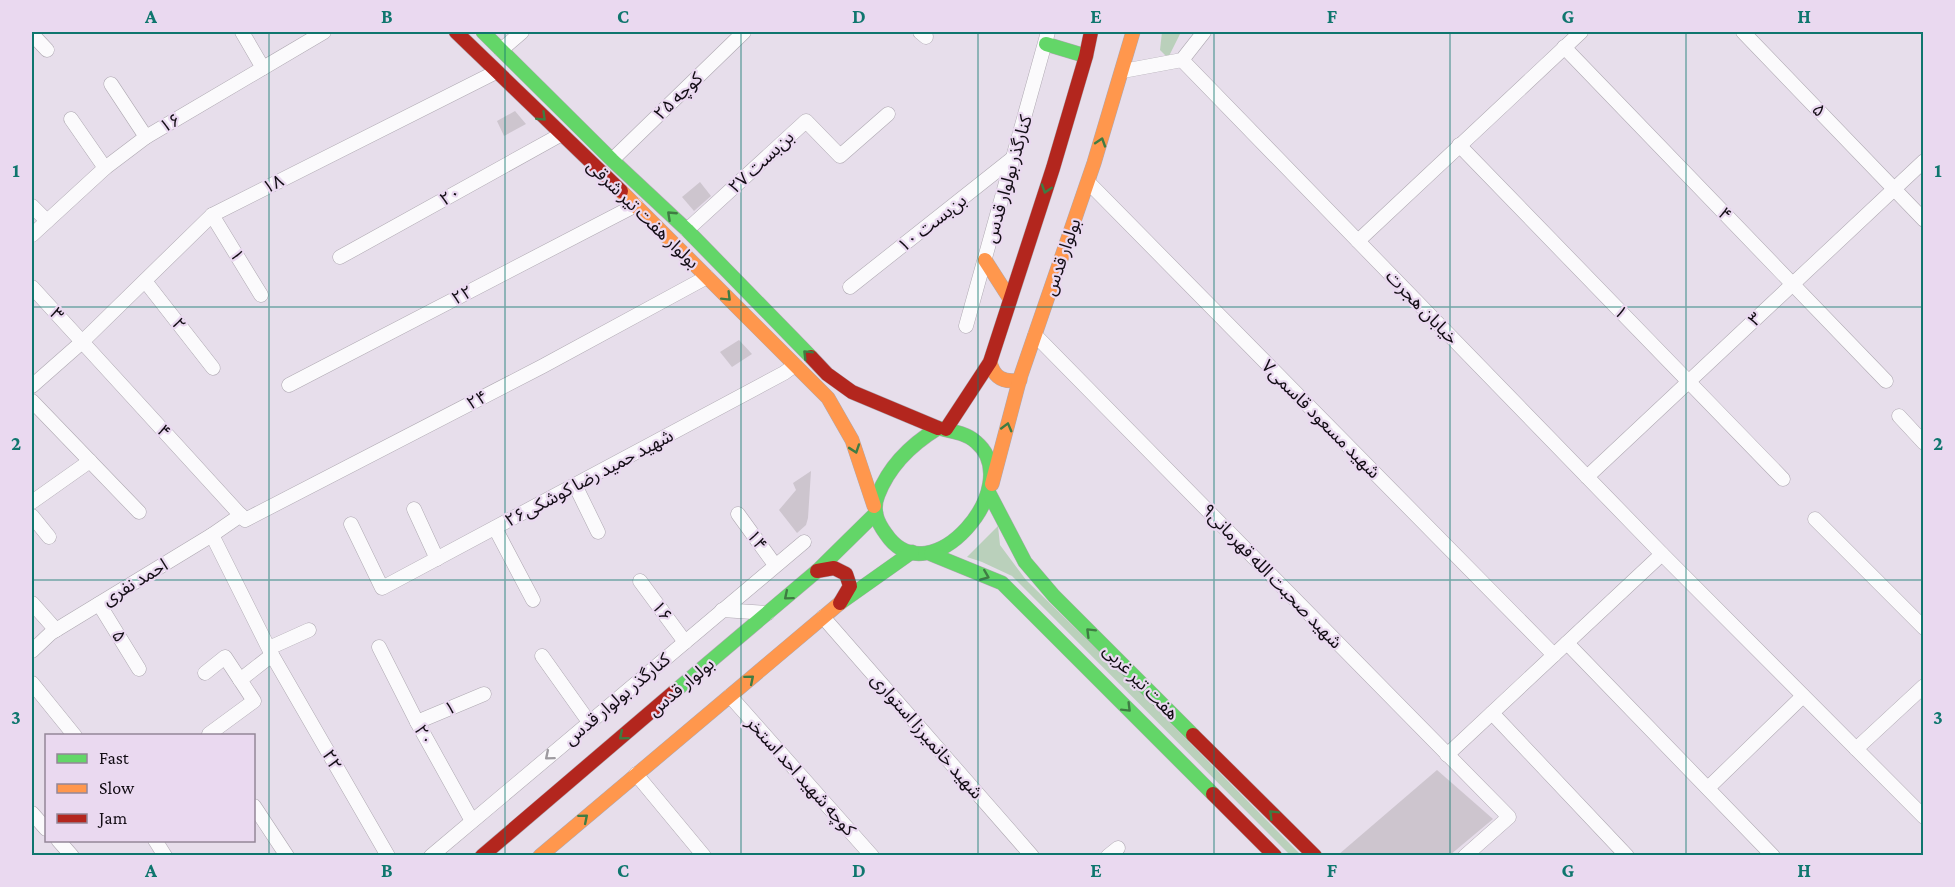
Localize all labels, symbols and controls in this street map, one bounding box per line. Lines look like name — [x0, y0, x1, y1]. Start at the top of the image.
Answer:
text: A — [144, 5, 158, 27]
text: B — [381, 5, 393, 27]
text: C — [617, 5, 629, 27]
text: D — [852, 5, 866, 27]
text: E — [1090, 5, 1102, 27]
text: F — [1327, 5, 1338, 27]
text: G — [1562, 5, 1575, 27]
text: H — [1797, 5, 1811, 27]
street label: کوچه ۲۵ — [650, 68, 707, 125]
street label: ۵ — [1808, 99, 1830, 121]
street label: ۱۶ — [156, 109, 184, 137]
one-way arrow — [536, 110, 546, 121]
street label: کنارگذر بولوار قدس — [980, 112, 1037, 245]
street label: بن‌بست ۲۷ — [724, 127, 798, 198]
one-way arrow — [1094, 137, 1106, 148]
street label: بولوار هفت تیر شرقی — [582, 156, 703, 273]
text: 1 — [12, 159, 20, 181]
text: 1 — [1934, 159, 1942, 181]
street label: ۱۸ — [259, 170, 287, 198]
street label: ۲۰ — [436, 182, 464, 210]
one-way arrow — [1041, 183, 1054, 194]
street label: بن‌بست ۱۰ — [894, 190, 971, 257]
street label: ۴ — [1714, 203, 1736, 225]
one-way arrow — [667, 212, 678, 223]
street label: بولوار قدس — [1039, 216, 1085, 298]
street label: ۱ — [226, 245, 248, 265]
street label: خیابان هجرت — [1381, 266, 1462, 349]
street label: ۲۲ — [448, 281, 476, 309]
one-way arrow — [720, 290, 731, 300]
street label: ۱ — [1610, 301, 1632, 323]
street label: ۳ — [46, 303, 68, 325]
street label: ۳ — [1744, 308, 1766, 330]
street label: ۲ — [168, 314, 190, 334]
one-way arrow — [804, 351, 815, 362]
street label: شهید مسعود قاسمی۷ — [1257, 356, 1384, 483]
street label: ۲۴ — [463, 386, 491, 414]
street label: ۴ — [153, 420, 175, 442]
one-way arrow — [1000, 422, 1013, 432]
street label: شهید حمید رضا کوشکی۲۶ — [502, 425, 677, 532]
text: 2 — [11, 432, 21, 454]
text: 2 — [1933, 432, 1943, 454]
one-way arrow — [848, 443, 861, 454]
street label: شهید صحبت الله قهرمانی۹ — [1197, 500, 1346, 653]
street label: ۱۴ — [743, 526, 771, 554]
street label: احمد نفری — [99, 555, 172, 610]
one-way arrow — [979, 569, 990, 581]
one-way arrow — [784, 589, 795, 600]
street label: ۱۶ — [648, 597, 676, 625]
street label: ۵ — [108, 626, 130, 646]
one-way arrow — [1087, 629, 1098, 640]
street label: هفت تیر غربی — [1098, 640, 1183, 725]
street label: کنارگذر بولوار قدس — [560, 649, 675, 750]
street label: بولوار قدس — [644, 654, 719, 721]
street label: شهید خانمیرزا استواری — [866, 669, 987, 804]
one-way arrow — [743, 675, 754, 686]
street label: ۱ — [441, 697, 459, 719]
one-way arrow — [1120, 700, 1131, 711]
text: 3 — [11, 706, 21, 728]
text: 3 — [1933, 706, 1943, 728]
street label: کوچه شهید احد استخر — [741, 712, 860, 841]
street label: ۲۰ — [410, 721, 438, 749]
one-way arrow — [619, 729, 630, 740]
legend — [45, 734, 255, 842]
street label: ۲۲ — [318, 746, 346, 774]
text: Fast — [99, 748, 130, 768]
one-way arrow — [545, 748, 556, 759]
text: Slow — [99, 778, 135, 798]
text: Jam — [97, 808, 128, 828]
one-way arrow — [1270, 811, 1281, 822]
one-way arrow — [577, 814, 588, 825]
text: A — [144, 859, 158, 881]
text: B — [381, 859, 393, 881]
text: C — [617, 859, 629, 881]
text: D — [852, 859, 866, 881]
text: E — [1090, 859, 1102, 881]
text: F — [1327, 859, 1338, 881]
text: G — [1562, 859, 1575, 881]
text: H — [1797, 859, 1811, 881]

